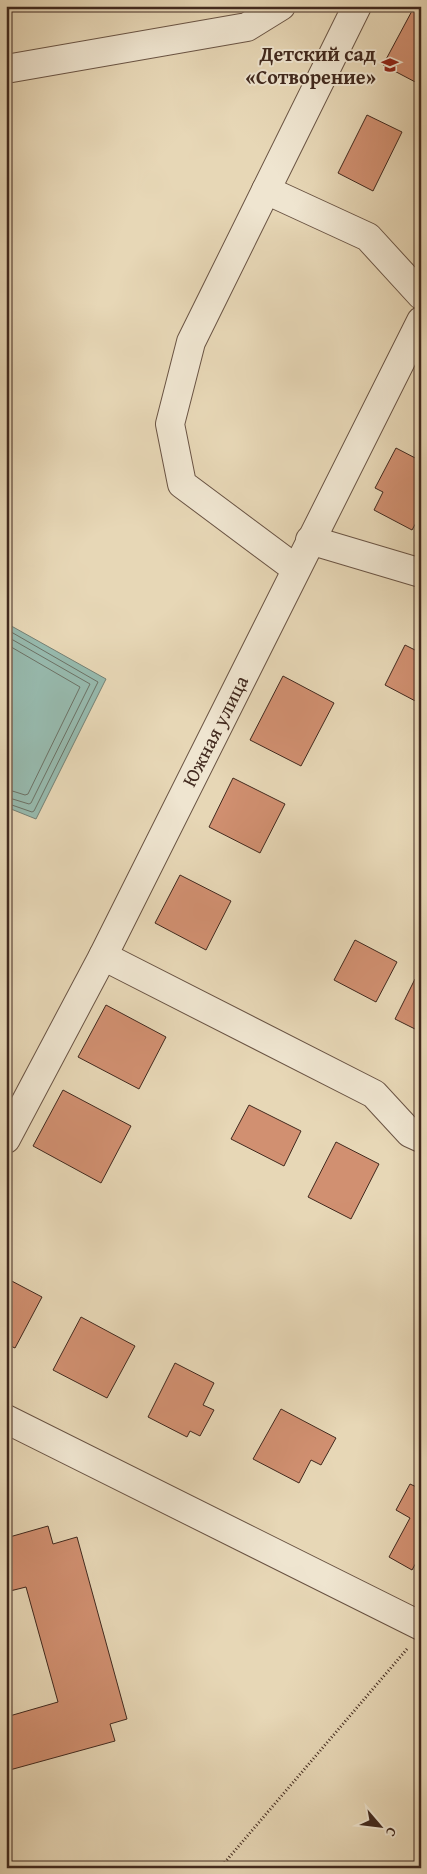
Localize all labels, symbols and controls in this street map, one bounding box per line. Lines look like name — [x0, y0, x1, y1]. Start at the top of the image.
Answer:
place label: Детский сад «Сотворение» — [245, 39, 376, 91]
school or university icon: Детский сад «Сотворение» — [380, 55, 400, 75]
street label: Южная улица — [174, 670, 255, 791]
north arrow — [354, 1802, 404, 1852]
text: С — [381, 1824, 402, 1840]

